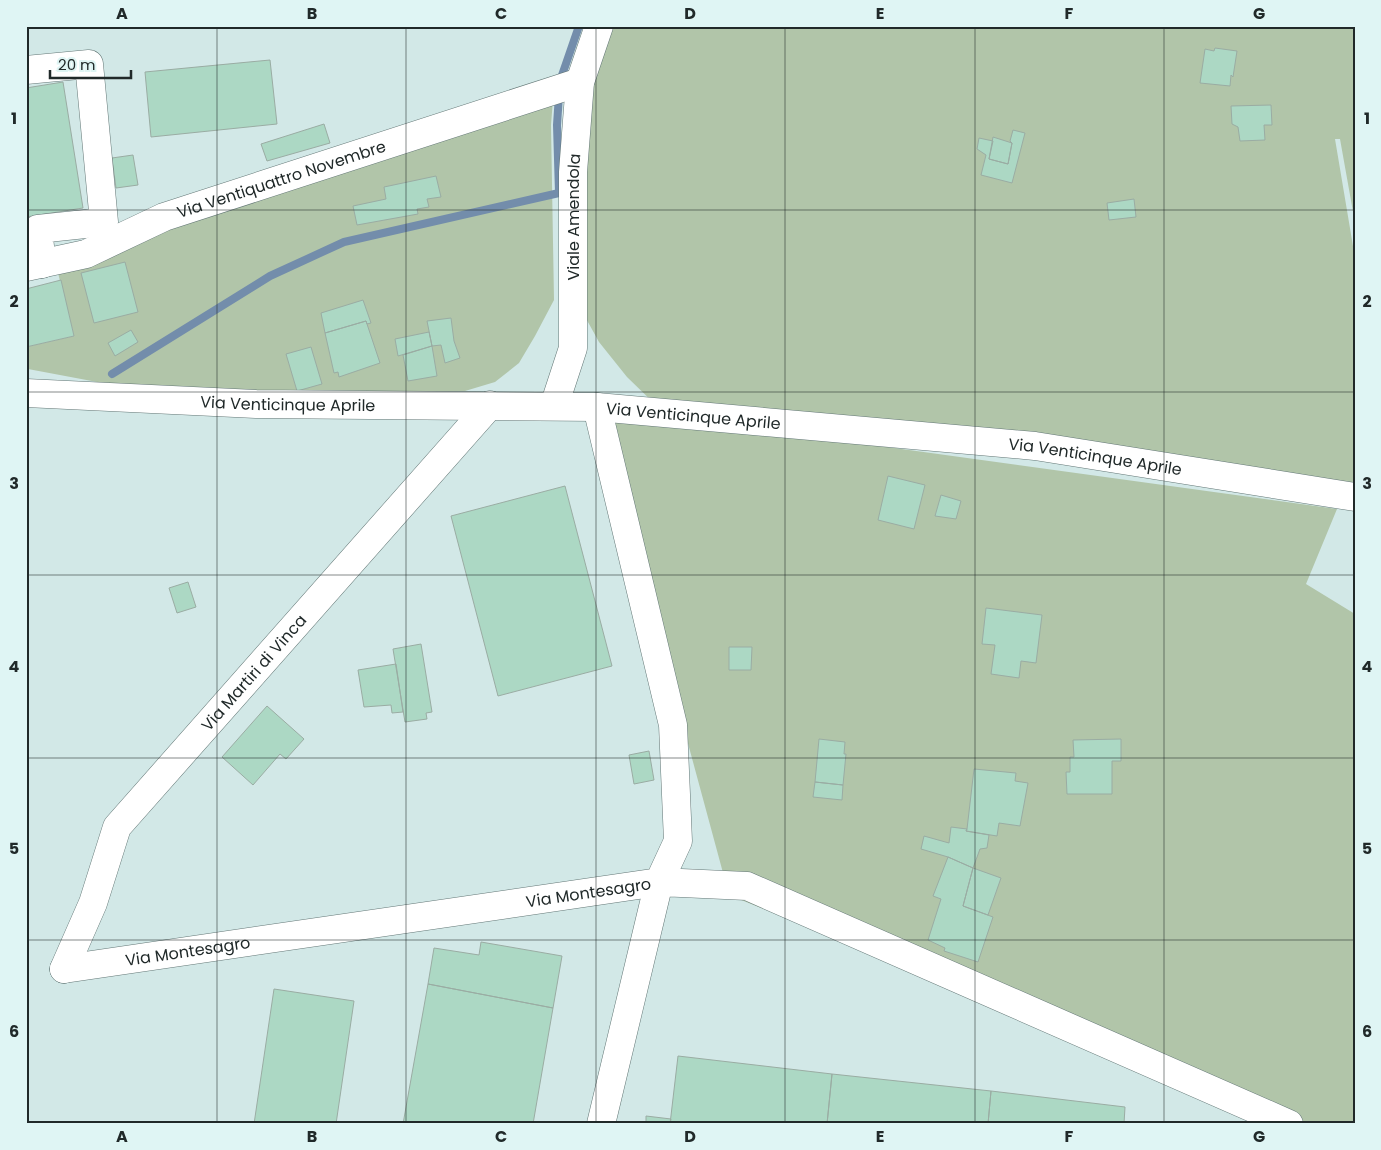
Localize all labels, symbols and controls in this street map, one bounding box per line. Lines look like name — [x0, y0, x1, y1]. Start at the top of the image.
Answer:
text: A — [116, 2, 128, 25]
text: B — [307, 2, 317, 25]
text: C — [495, 2, 507, 25]
text: D — [684, 2, 696, 25]
text: E — [876, 2, 884, 25]
text: F — [1065, 2, 1074, 25]
text: G — [1253, 2, 1265, 25]
scale bar — [50, 48, 131, 80]
text: 20 m — [58, 54, 96, 75]
text: 1 — [11, 107, 17, 130]
text: 1 — [1364, 107, 1370, 130]
street label: Via Ventiquattro Novembre — [174, 134, 389, 224]
street label: Viale Amendola — [562, 153, 586, 281]
text: 2 — [9, 290, 19, 313]
text: 2 — [1362, 290, 1372, 313]
street label: Via Venticinque Aprile — [200, 390, 376, 417]
street label: Via Venticinque Aprile — [605, 396, 782, 435]
street label: Via Venticinque Aprile — [1007, 432, 1184, 481]
text: 3 — [9, 472, 19, 495]
text: 3 — [1362, 472, 1372, 495]
street label: Via Martiri di Vinca — [196, 609, 312, 736]
text: 4 — [9, 655, 20, 678]
text: 4 — [1362, 655, 1373, 678]
text: 5 — [9, 837, 19, 860]
text: 5 — [1362, 837, 1372, 860]
street label: Via Montesagro — [524, 872, 652, 913]
street label: Via Montesagro — [124, 930, 252, 971]
text: 6 — [9, 1020, 19, 1043]
text: 6 — [1362, 1020, 1372, 1043]
text: A — [116, 1125, 128, 1148]
text: B — [307, 1125, 317, 1148]
text: C — [495, 1125, 507, 1148]
text: D — [684, 1125, 696, 1148]
text: E — [876, 1125, 884, 1148]
text: F — [1065, 1125, 1074, 1148]
text: G — [1253, 1125, 1265, 1148]

